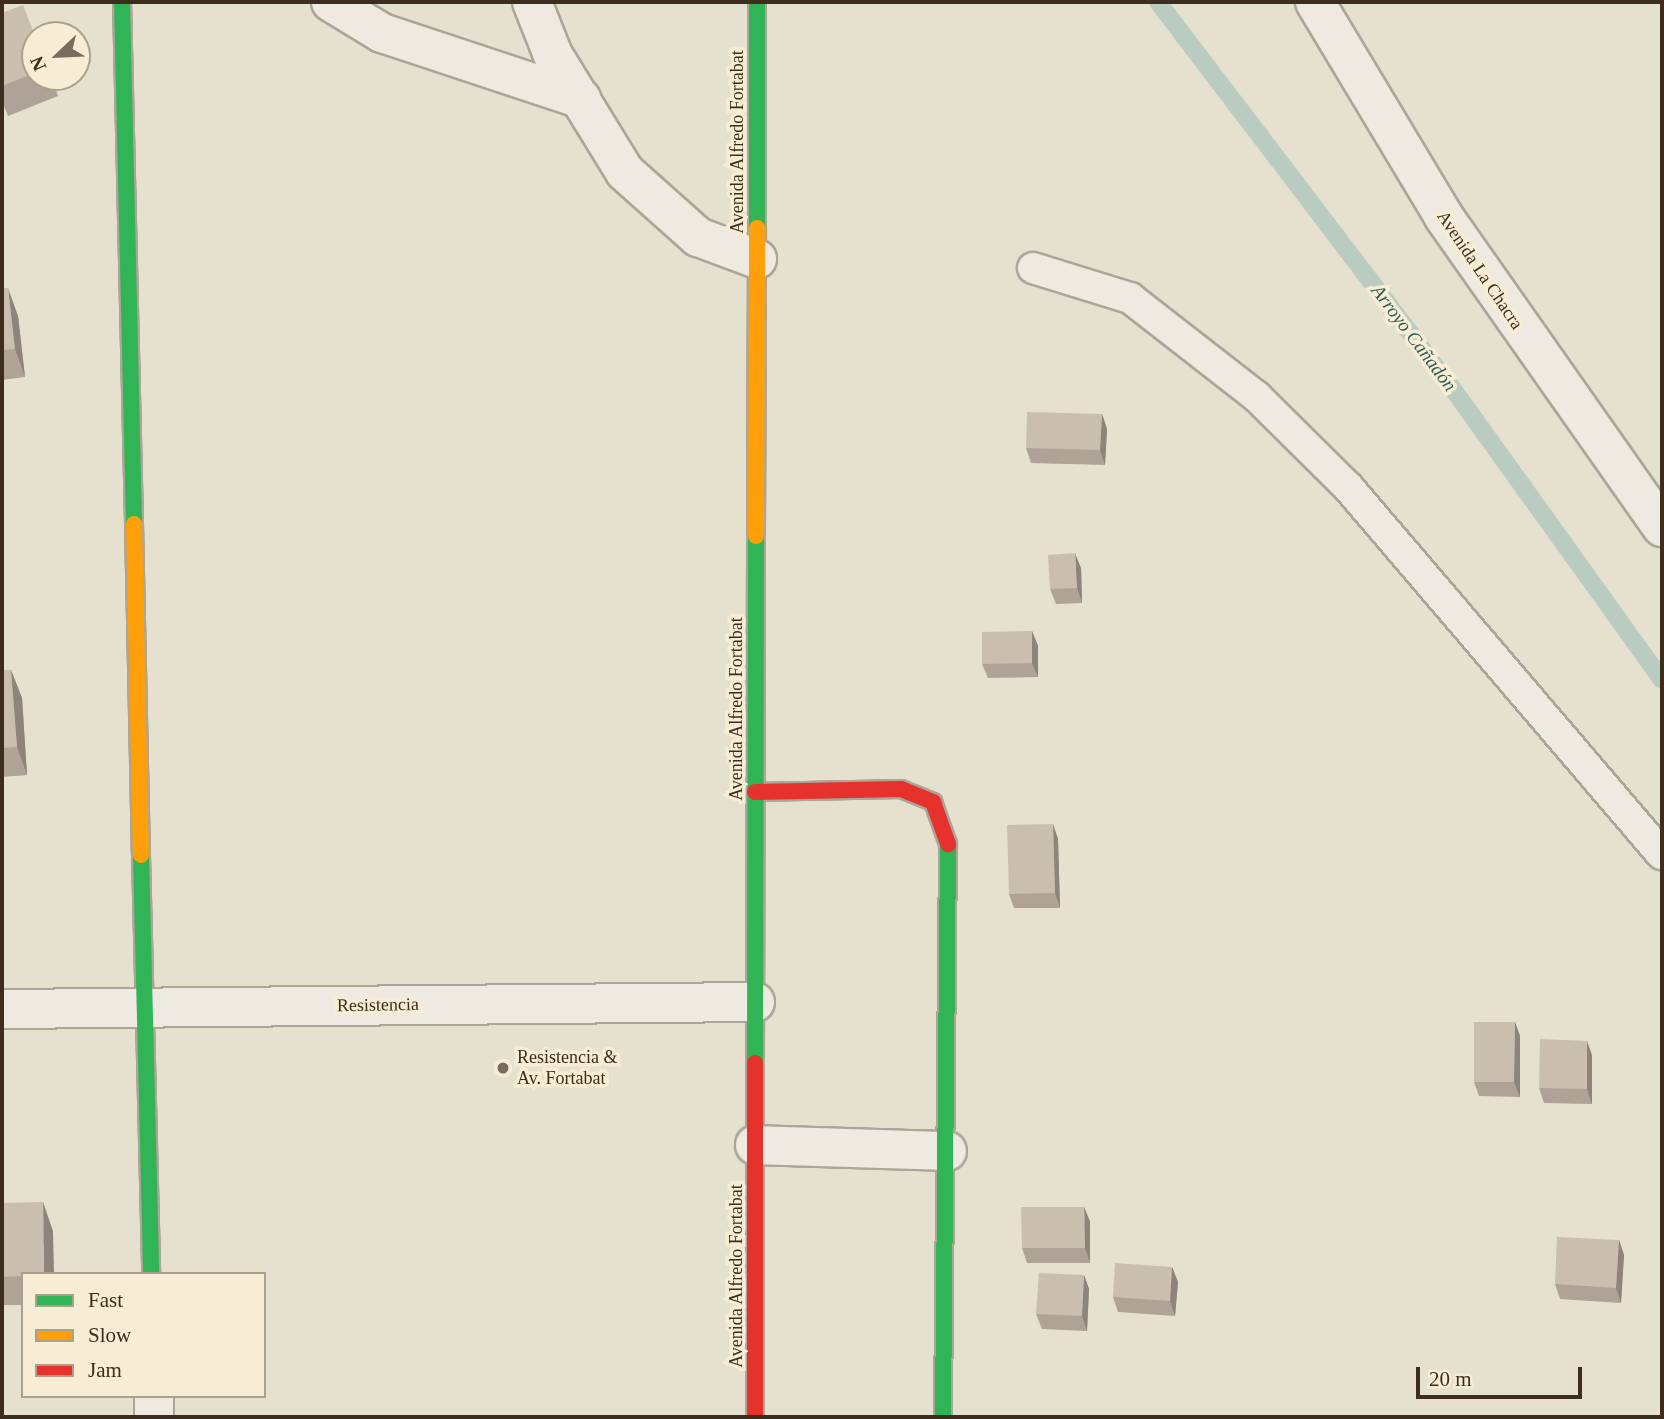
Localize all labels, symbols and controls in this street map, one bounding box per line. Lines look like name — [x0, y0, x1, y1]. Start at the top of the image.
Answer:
north arrow — [21, 21, 91, 91]
street label: Avenida Alfredo Fortabat — [726, 50, 748, 234]
text: N — [26, 53, 50, 74]
street label: Avenida La Chacra — [1432, 207, 1528, 333]
water label: Arroyo Cañadón — [1367, 280, 1461, 396]
street label: Avenida Alfredo Fortabat — [725, 617, 747, 801]
street label: Resistencia — [337, 993, 419, 1017]
place label: Resistencia & Av. Fortabat — [517, 1047, 617, 1090]
marker: Resistencia & Av. Fortabat — [495, 1060, 511, 1076]
street label: Avenida Alfredo Fortabat — [725, 1184, 747, 1368]
legend — [21, 1272, 266, 1398]
text: Fast — [88, 1288, 123, 1312]
text: Slow — [88, 1323, 131, 1347]
scale bar — [1419, 1352, 1585, 1396]
text: Jam — [88, 1358, 122, 1382]
text: 20 m — [1429, 1367, 1472, 1391]

